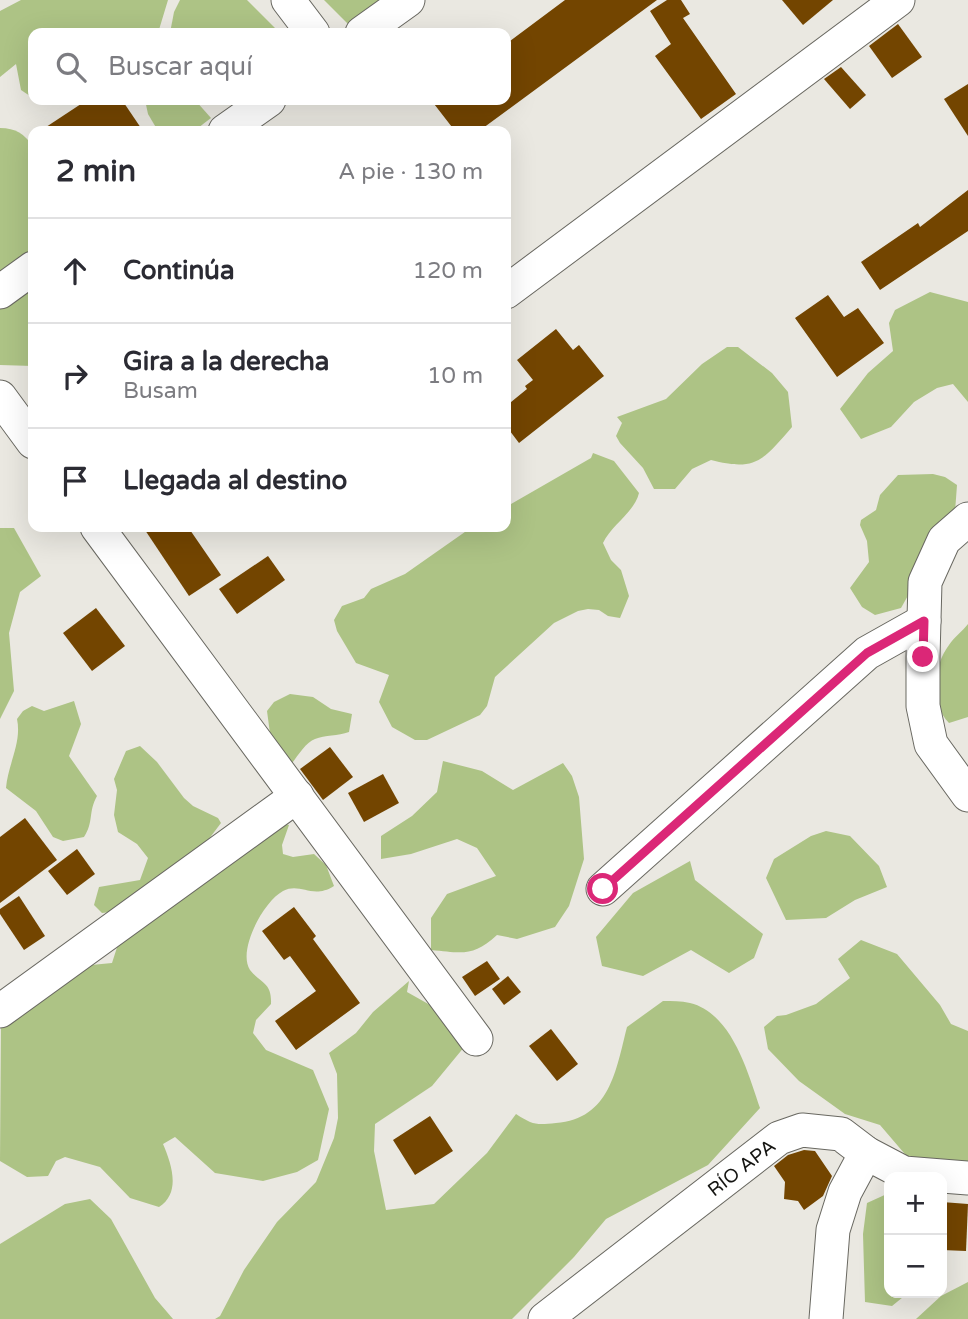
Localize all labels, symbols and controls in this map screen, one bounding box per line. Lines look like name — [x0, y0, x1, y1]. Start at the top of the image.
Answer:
search box — [28, 28, 511, 105]
icon: search — [52, 48, 90, 86]
text: Buscar aquí — [108, 51, 253, 82]
text: 2 min — [56, 153, 136, 190]
text: A pie · 130 m — [338, 158, 483, 186]
icon: ahead — [56, 252, 94, 290]
text: Continúa — [123, 255, 235, 286]
text: 120 m — [413, 257, 483, 285]
text: Gira a la derecha — [123, 346, 329, 377]
icon: right — [56, 357, 94, 395]
text: 10 m — [427, 362, 483, 390]
text: Busam — [123, 377, 198, 405]
icon: arrive — [56, 462, 94, 500]
text: Llegada al destino — [123, 465, 347, 496]
route end — [907, 641, 938, 672]
route start — [587, 873, 618, 904]
street label: RÍO APA — [704, 1135, 780, 1201]
map controls — [884, 1172, 947, 1298]
button: + — [884, 1172, 947, 1235]
button: − — [884, 1235, 947, 1298]

